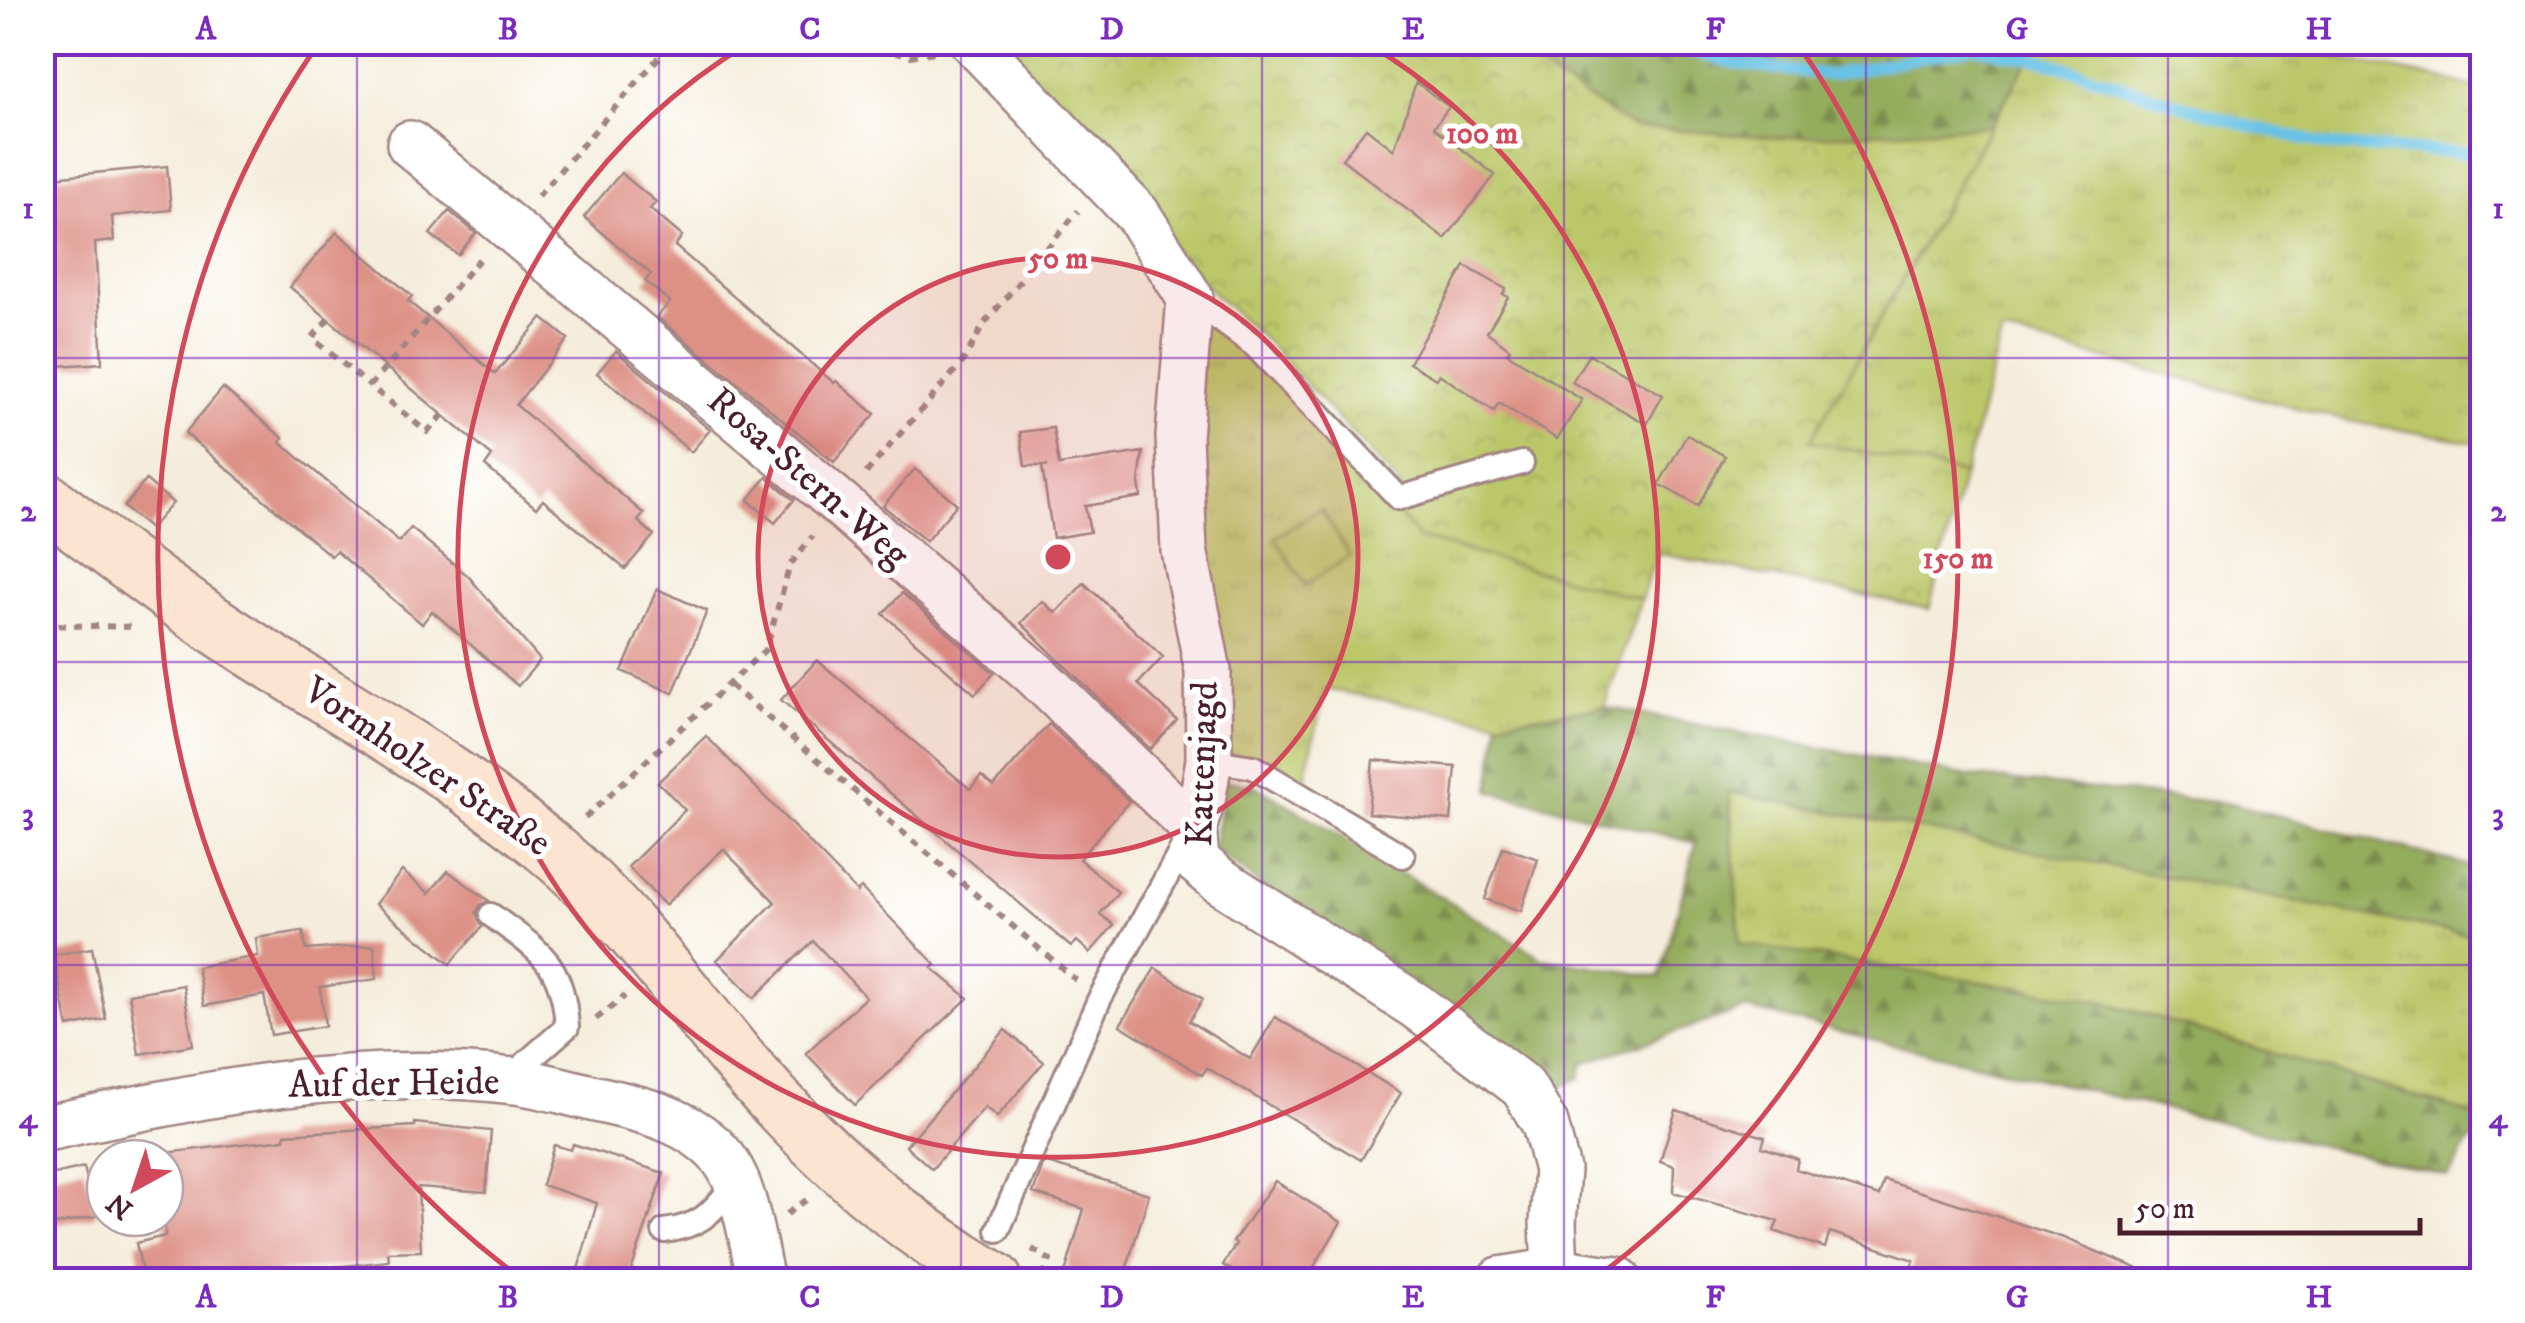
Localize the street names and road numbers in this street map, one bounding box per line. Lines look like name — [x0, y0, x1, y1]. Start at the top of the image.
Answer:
street label: Rosa-Stern-Weg — [697, 377, 919, 579]
street label: Vormholzer Straße — [293, 666, 560, 867]
street label: Kattenjagd — [1176, 680, 1230, 848]
street label: Auf der Heide — [288, 1058, 500, 1110]

